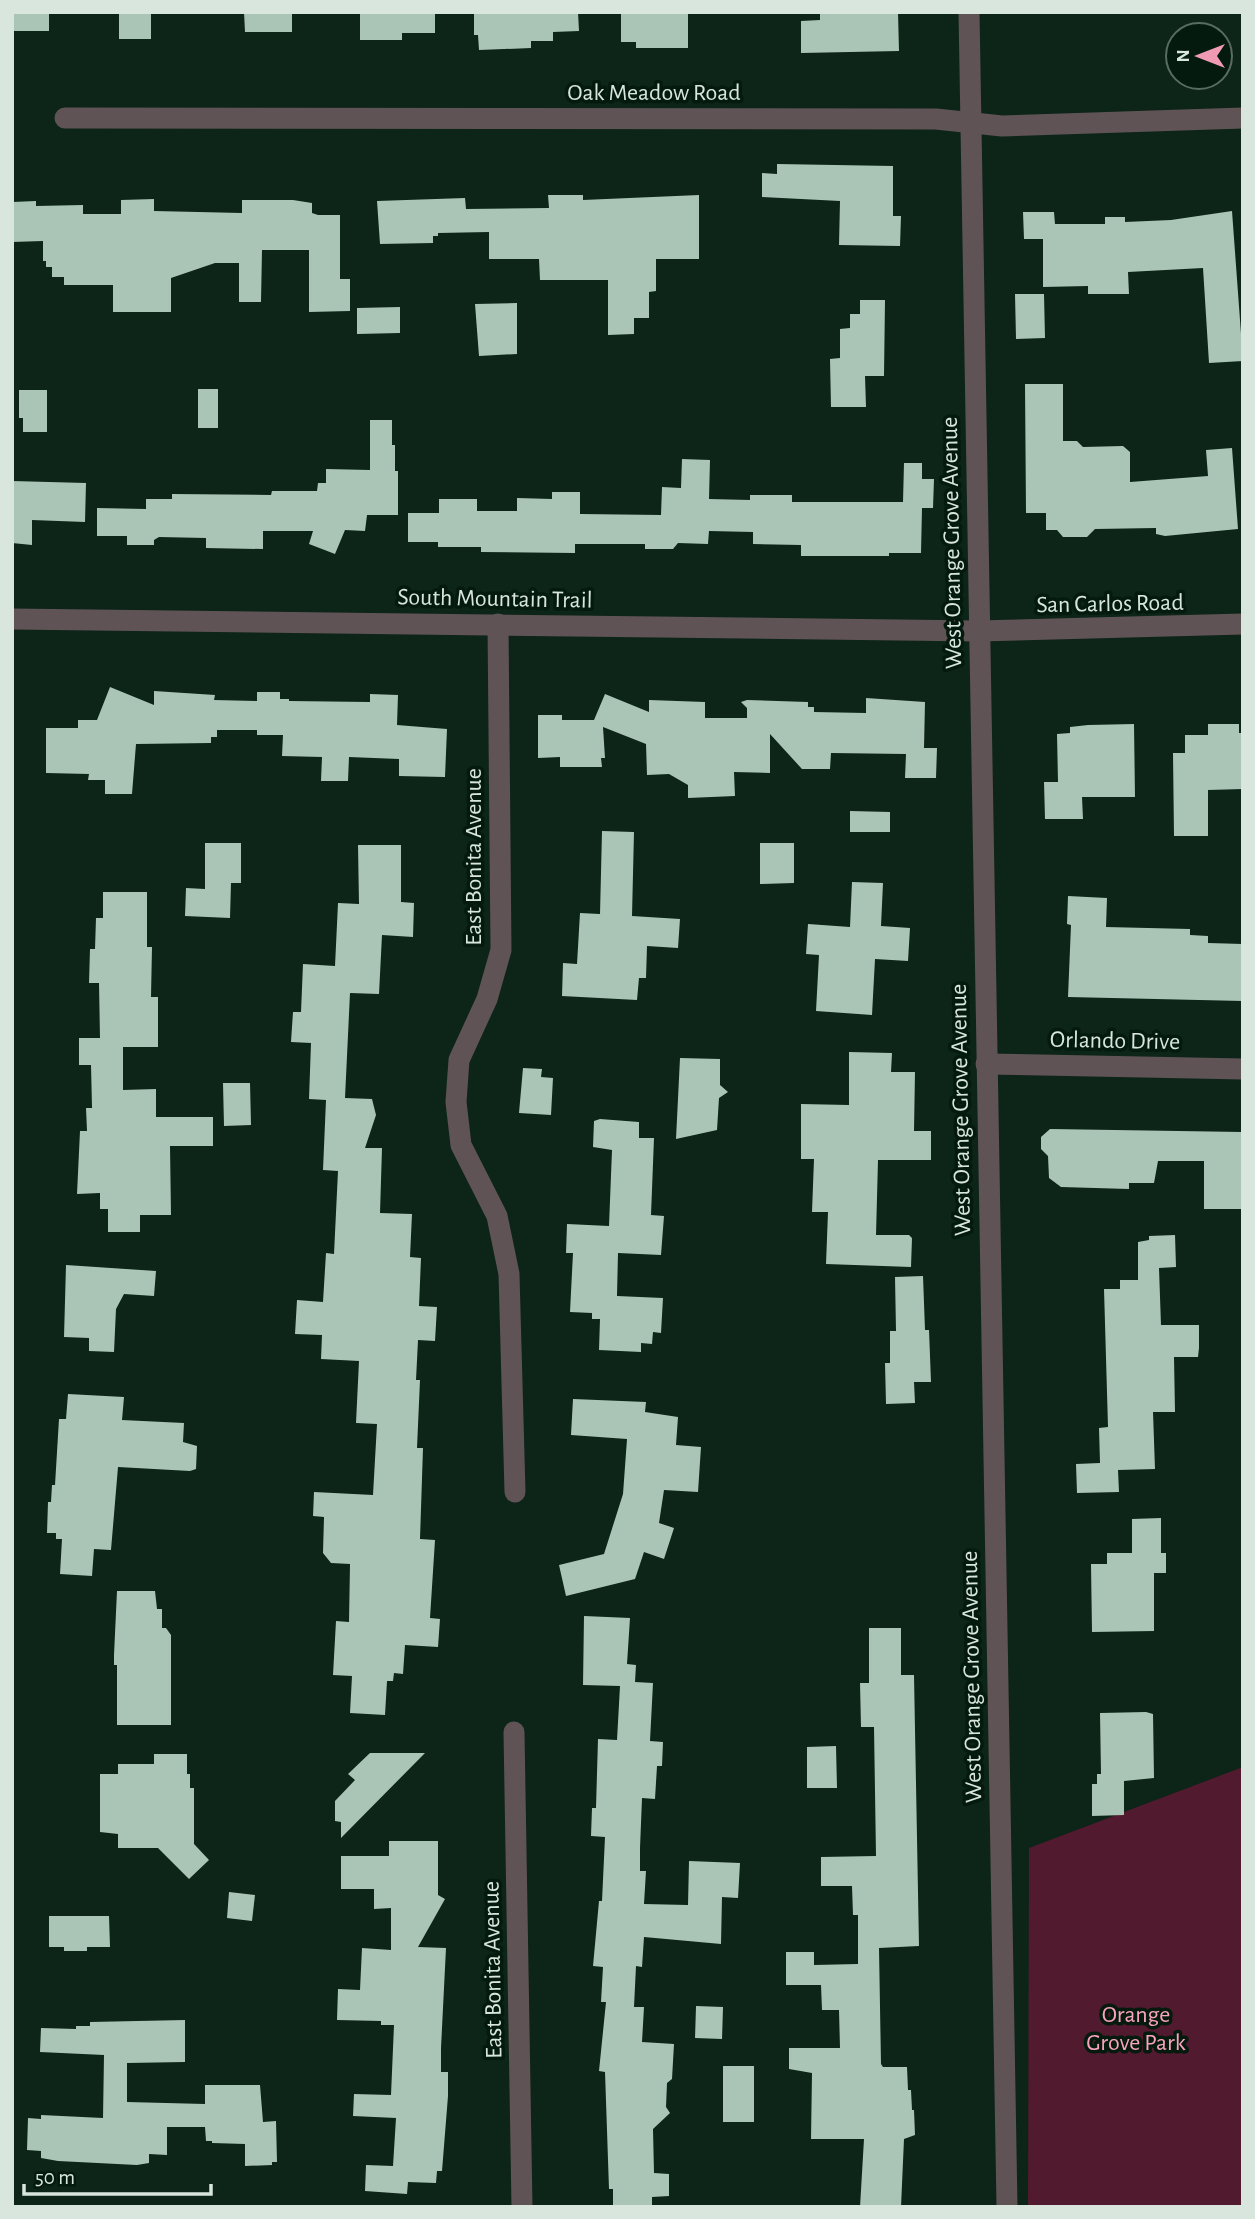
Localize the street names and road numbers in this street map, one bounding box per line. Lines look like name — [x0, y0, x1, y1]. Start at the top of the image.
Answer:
street label: Oak Meadow Road — [567, 81, 741, 105]
street label: West Orange Grove Avenue — [938, 417, 966, 669]
street label: South Mountain Trail — [397, 585, 593, 613]
street label: San Carlos Road — [1036, 591, 1184, 617]
street label: East Bonita Avenue — [462, 768, 486, 946]
street label: West Orange Grove Avenue — [947, 984, 975, 1236]
street label: Orlando Drive — [1050, 1028, 1180, 1054]
street label: West Orange Grove Avenue — [958, 1551, 986, 1803]
street label: East Bonita Avenue — [479, 1881, 507, 2059]

